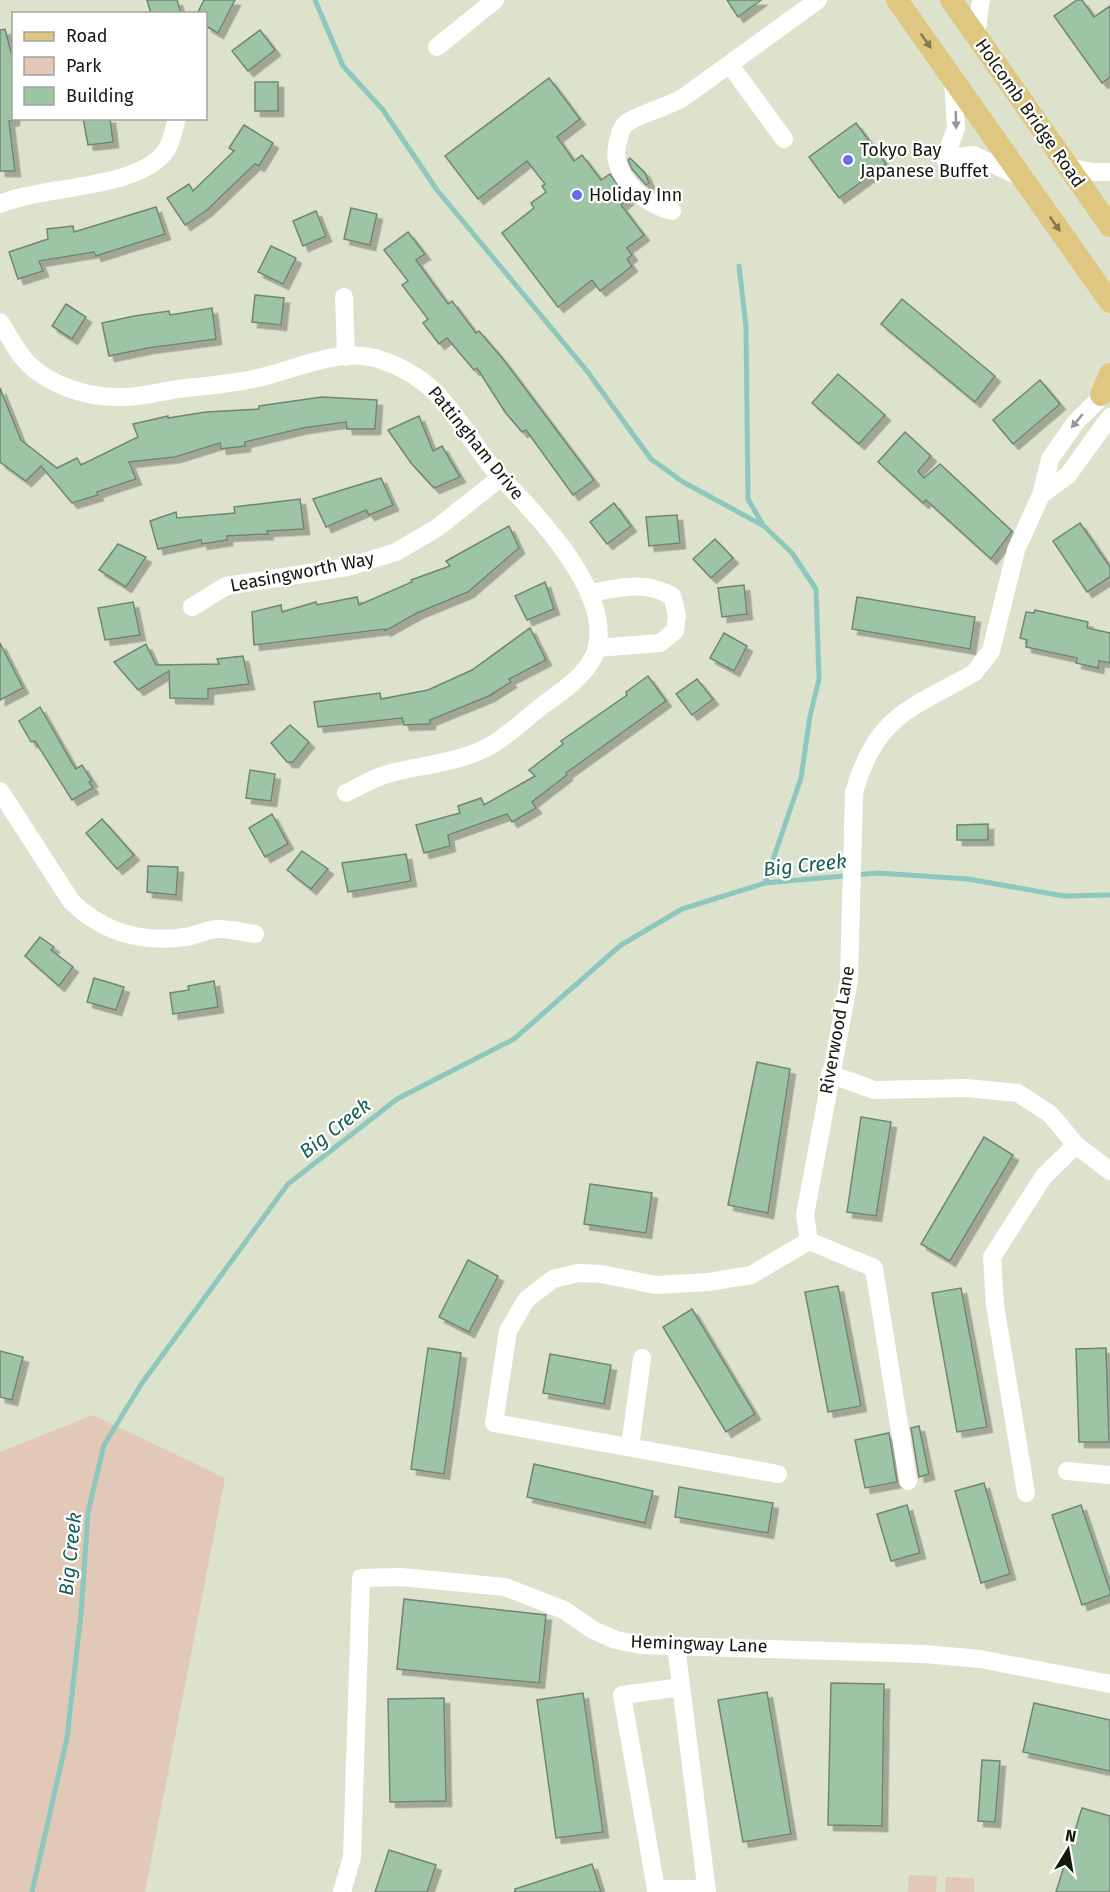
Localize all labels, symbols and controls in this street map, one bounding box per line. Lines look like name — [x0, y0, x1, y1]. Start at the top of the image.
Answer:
legend — [12, 12, 207, 120]
text: Road — [66, 25, 108, 47]
one-way arrow — [920, 33, 932, 49]
street label: Holcomb Bridge Road — [970, 34, 1090, 192]
text: Park — [66, 55, 102, 77]
text: Building — [66, 85, 134, 107]
one-way arrow — [951, 111, 960, 130]
place label: Tokyo Bay Japanese Buffet — [860, 139, 989, 182]
marker: Tokyo Bay Japanese Buffet — [841, 153, 855, 167]
place label: Holiday Inn — [589, 184, 682, 206]
marker: Holiday Inn — [570, 188, 584, 202]
one-way arrow — [1049, 216, 1061, 232]
street label: Pattingham Drive — [423, 382, 529, 504]
one-way arrow — [1071, 413, 1084, 429]
street label: Leasingworth Way — [228, 547, 376, 597]
water label: Big Creek — [762, 849, 848, 881]
street label: Riverwood Lane — [815, 964, 859, 1096]
water label: Big Creek — [295, 1093, 375, 1163]
water label: Big Creek — [54, 1511, 86, 1597]
street label: Hemingway Lane — [630, 1631, 768, 1657]
north arrow — [1038, 1820, 1098, 1880]
text: N — [1064, 1825, 1078, 1846]

